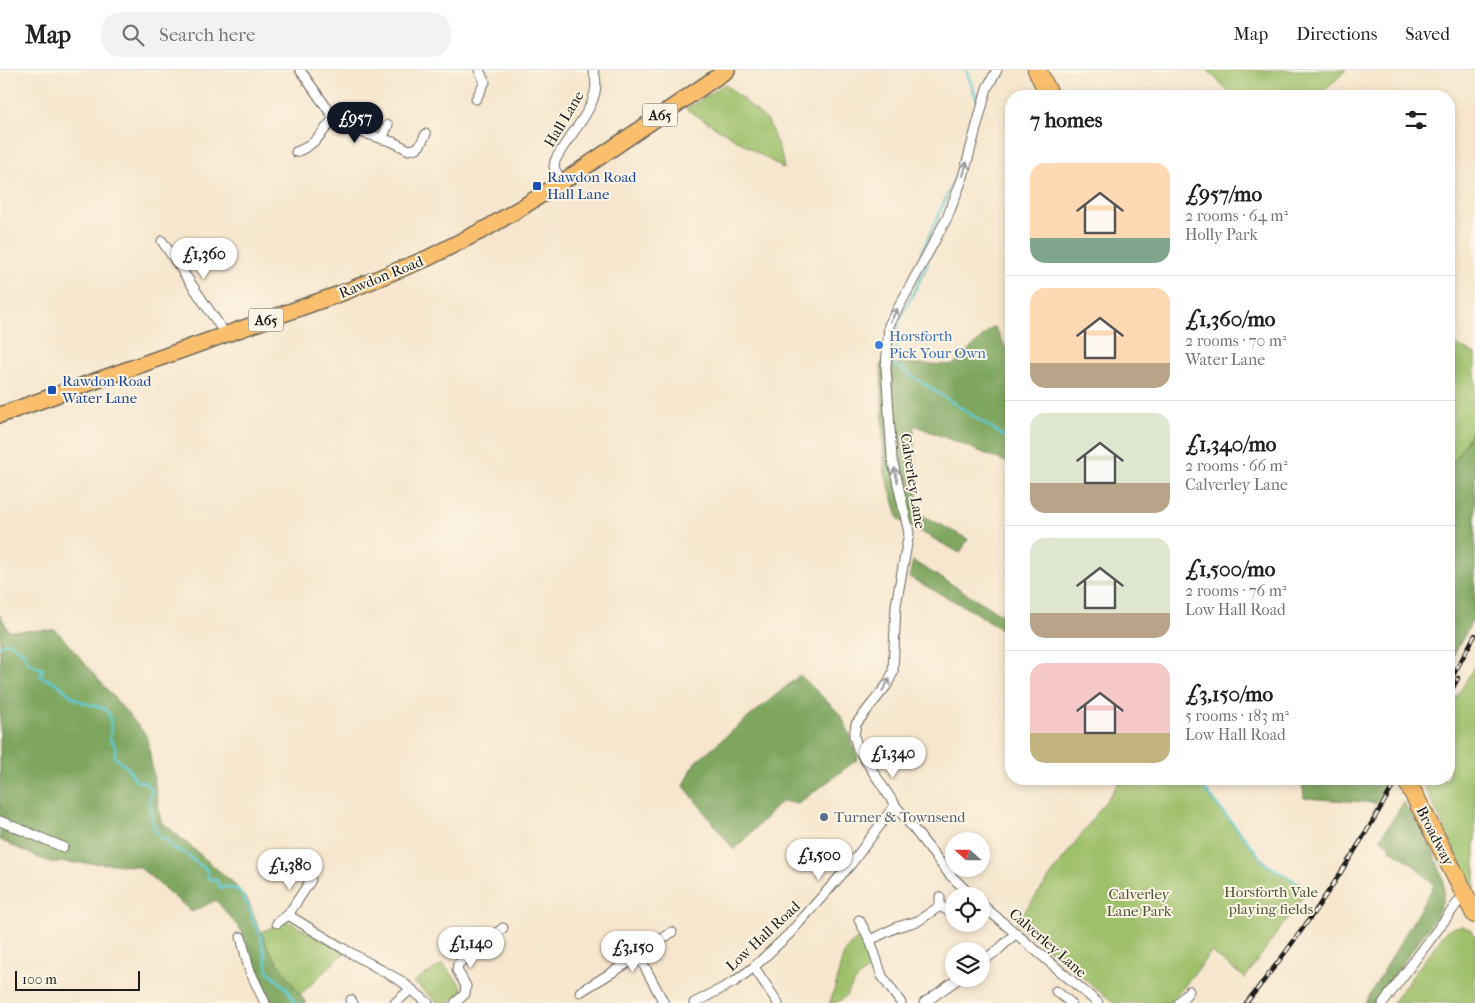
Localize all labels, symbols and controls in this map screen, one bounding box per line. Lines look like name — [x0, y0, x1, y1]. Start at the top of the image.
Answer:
search box — [101, 12, 451, 57]
text: Map — [25, 21, 71, 49]
icon: search — [119, 21, 147, 49]
text: Search here — [159, 24, 255, 46]
text: Map — [1234, 24, 1268, 45]
text: Directions — [1296, 24, 1377, 45]
text: Saved — [1405, 24, 1450, 45]
street label: Hall Lane — [540, 87, 588, 150]
pin: £957 — [325, 102, 385, 144]
road number: A65 — [642, 104, 678, 126]
icon: filters — [1402, 106, 1430, 134]
text: £957 — [338, 108, 372, 127]
text: 7 homes — [1030, 108, 1102, 132]
one-way arrow — [961, 161, 971, 177]
place label: Rawdon Road Hall Lane — [547, 168, 637, 203]
marker: Rawdon Road Hall Lane — [531, 180, 543, 192]
text: £957/mo — [1185, 182, 1262, 206]
icon: home — [1070, 183, 1130, 243]
text: 2 rooms · 64 m² — [1185, 206, 1288, 225]
text: Holly Park — [1185, 225, 1258, 244]
pin: £1,360 — [163, 238, 245, 280]
text: £1,360 — [182, 244, 226, 263]
street label: Rawdon Road — [336, 252, 427, 302]
text: £1,360/mo — [1185, 307, 1275, 331]
road number: A65 — [248, 308, 284, 332]
one-way arrow — [890, 308, 900, 322]
icon: home — [1070, 308, 1130, 368]
place label: Horsforth Pick Your Own — [889, 327, 986, 362]
text: 2 rooms · 70 m² — [1185, 331, 1287, 350]
marker: Horsforth Pick Your Own — [873, 339, 885, 351]
text: Water Lane — [1185, 350, 1265, 369]
place label: Rawdon Road Water Lane — [61, 372, 152, 407]
marker: Rawdon Road Water Lane — [46, 384, 58, 396]
street label: Calverley Lane — [897, 432, 930, 531]
text: £1,340/mo — [1185, 432, 1276, 456]
icon: home — [1070, 433, 1130, 493]
text: 2 rooms · 66 m² — [1185, 456, 1287, 475]
one-way arrow — [891, 467, 900, 483]
text: Calverley Lane — [1185, 475, 1288, 494]
text: £1,500/mo — [1185, 557, 1275, 581]
icon: home — [1070, 558, 1130, 618]
text: 2 rooms · 76 m² — [1185, 581, 1286, 600]
text: Low Hall Road — [1185, 600, 1286, 619]
one-way arrow — [881, 679, 891, 693]
text: £3,150/mo — [1185, 682, 1273, 706]
icon: home — [1070, 683, 1130, 743]
text: 5 rooms · 183 m² — [1185, 706, 1289, 725]
text: Low Hall Road — [1185, 725, 1286, 744]
pin: £1,340 — [852, 736, 934, 779]
text: £1,340 — [871, 743, 915, 762]
street label: Broadway — [1412, 803, 1458, 870]
place label: Turner & Townsend — [834, 808, 966, 826]
marker: Turner & Townsend — [818, 811, 830, 823]
north arrow — [945, 832, 990, 878]
map controls — [945, 832, 990, 987]
pin: £1,500 — [778, 838, 860, 881]
text: £1,500 — [797, 845, 841, 864]
pin: £1,380 — [249, 848, 331, 891]
text: £1,380 — [268, 855, 312, 874]
park label: Horsforth Vale playing fields — [1224, 883, 1319, 918]
park label: Calverley Lane Park — [1106, 885, 1172, 920]
button: locate — [945, 887, 990, 932]
street label: Low Hall Road — [722, 897, 804, 975]
street label: Calverley Lane — [1006, 905, 1091, 982]
pin: £1,140 — [430, 926, 512, 969]
pin: £3,150 — [592, 930, 674, 973]
text: £1,140 — [449, 933, 493, 952]
text: £3,150 — [612, 937, 654, 956]
button: layers — [945, 942, 990, 987]
scale bar — [15, 968, 140, 991]
text: 100 m — [22, 971, 57, 988]

